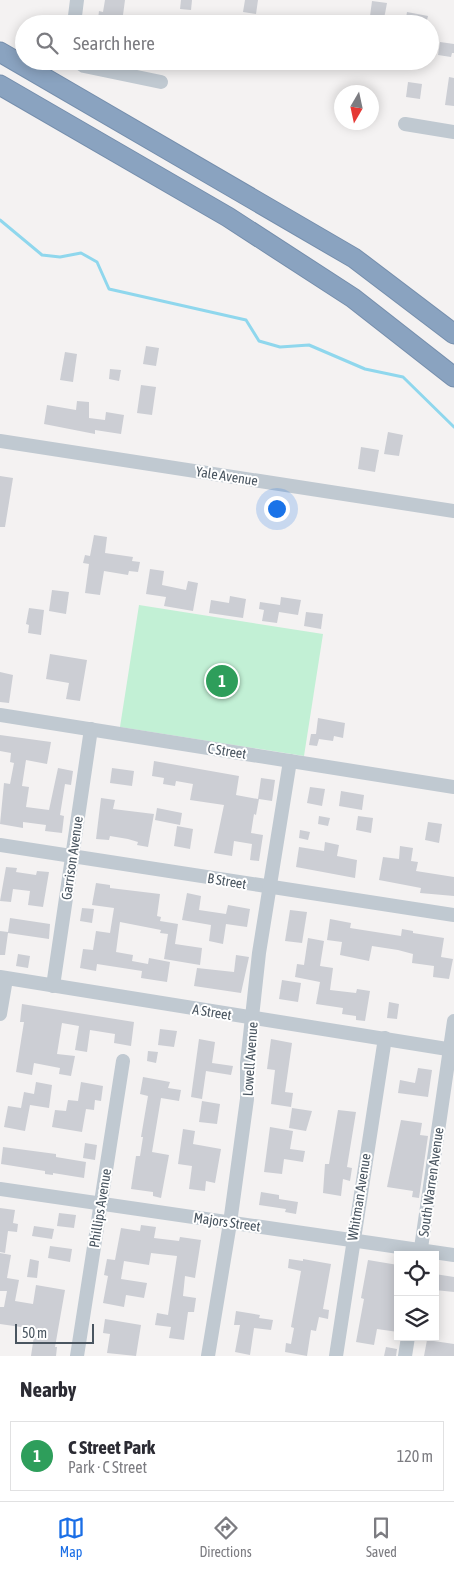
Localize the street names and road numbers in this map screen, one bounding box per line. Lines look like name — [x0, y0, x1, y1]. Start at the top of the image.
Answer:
street label: Yale Avenue — [195, 463, 259, 489]
street label: C Street — [207, 740, 247, 762]
street label: Garrison Avenue — [58, 815, 86, 901]
street label: B Street — [206, 870, 248, 892]
street label: A Street — [191, 1001, 233, 1023]
street label: Lowell Avenue — [239, 1021, 261, 1097]
street label: South Warren Avenue — [415, 1126, 447, 1238]
street label: Whitman Avenue — [344, 1152, 374, 1242]
street label: Phillips Avenue — [86, 1167, 114, 1249]
street label: Majors Street — [193, 1209, 261, 1235]

